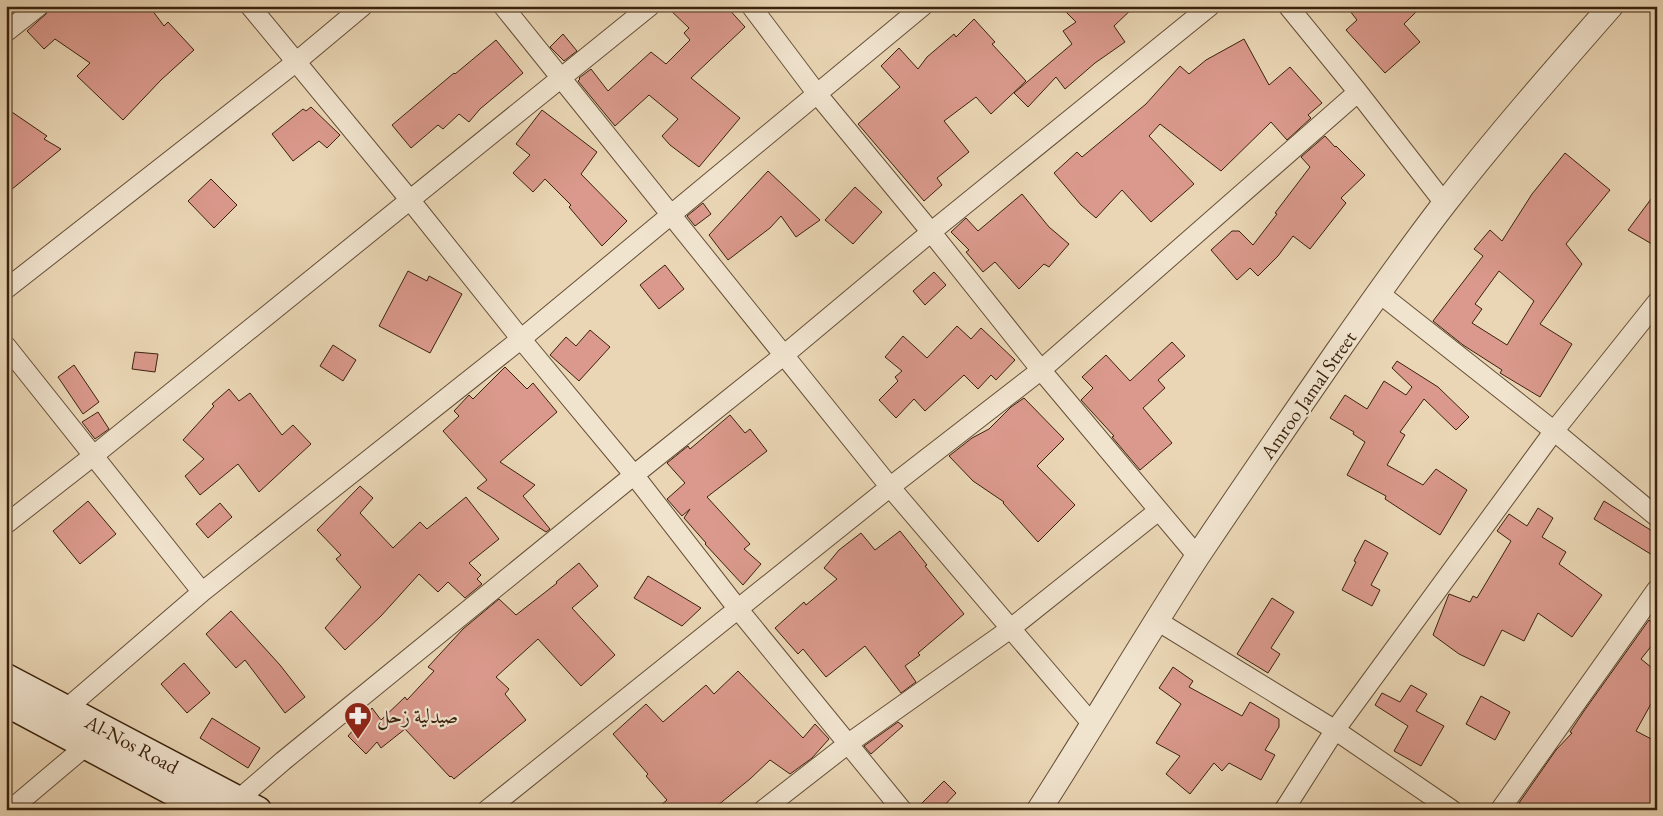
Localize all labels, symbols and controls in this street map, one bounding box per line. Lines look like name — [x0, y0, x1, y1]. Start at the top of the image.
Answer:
street label: Amroo Jamal Street — [1253, 325, 1362, 465]
pharmacy icon: صيدلية زحل — [343, 701, 373, 740]
place label: صيدلية زحل — [377, 703, 458, 731]
street label: Al-Nos Road — [80, 708, 184, 780]

